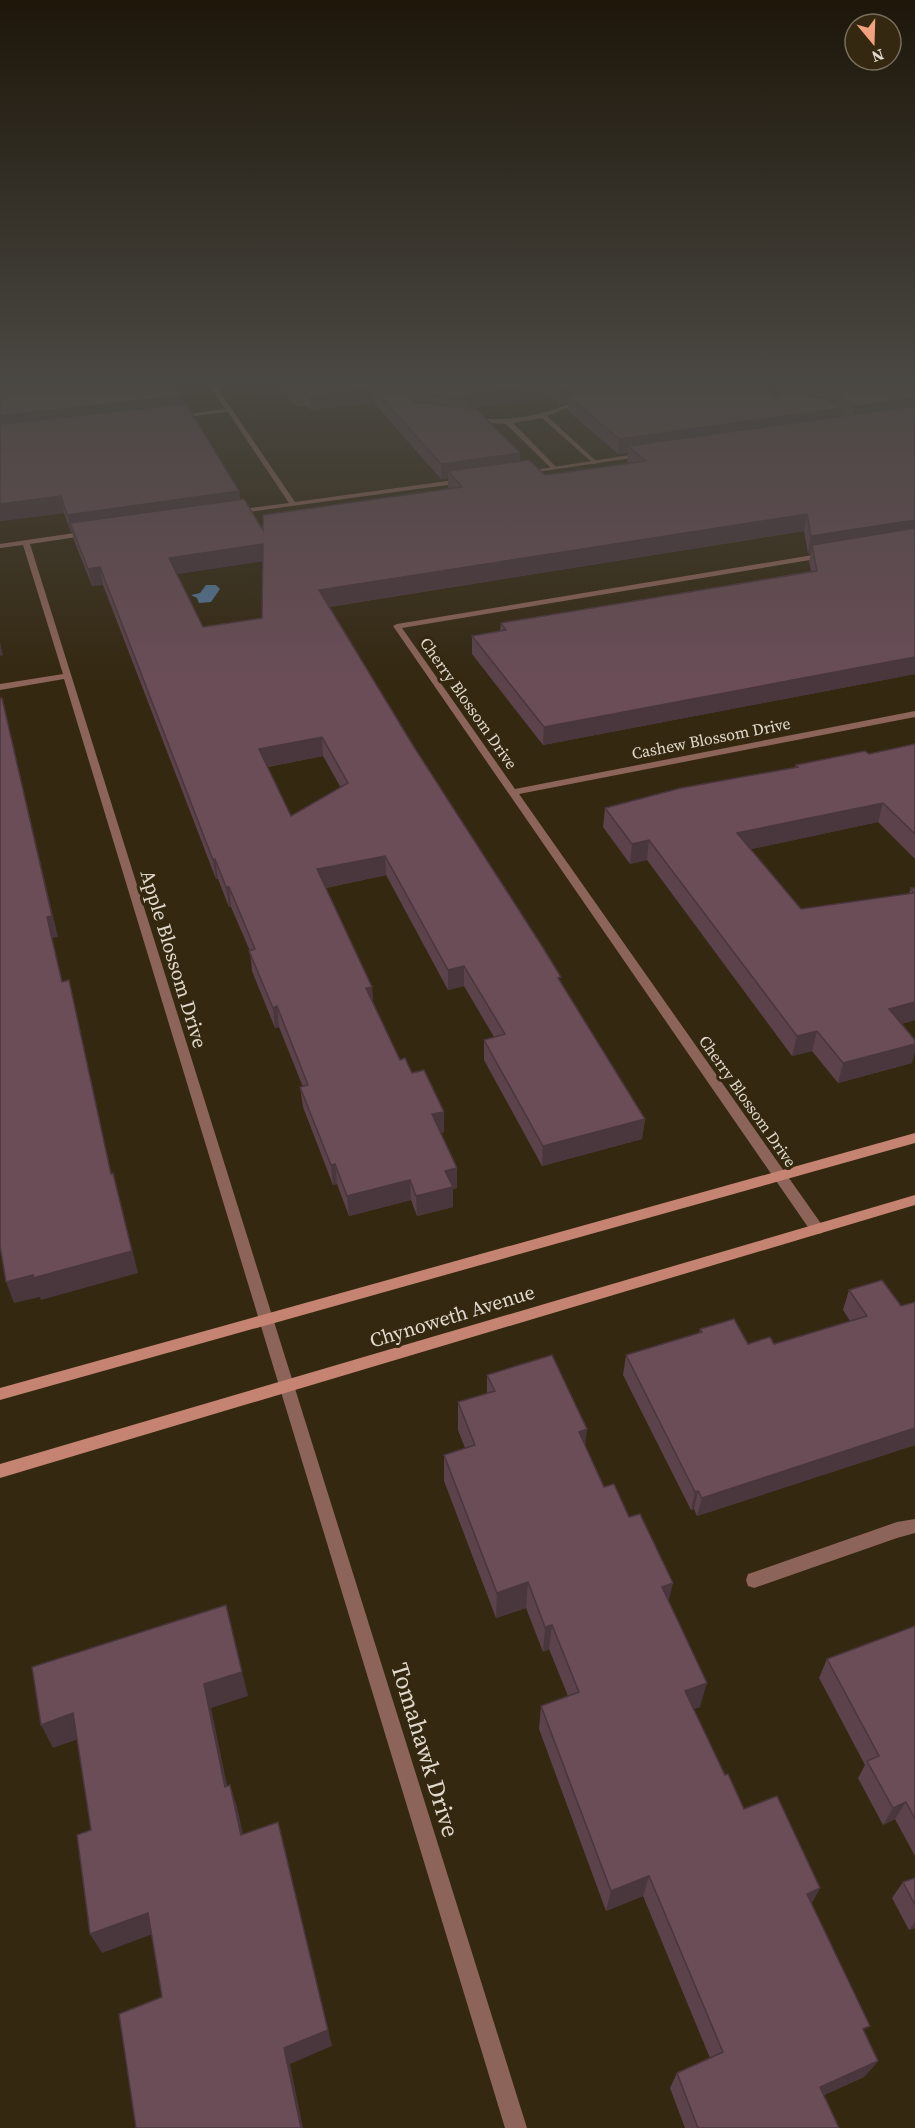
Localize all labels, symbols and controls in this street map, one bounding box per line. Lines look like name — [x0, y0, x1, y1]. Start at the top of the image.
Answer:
north arrow — [843, 12, 903, 72]
text: N — [868, 44, 887, 69]
street label: Cherry Blossom Drive — [415, 633, 523, 773]
street label: Cashew Blossom Drive — [630, 712, 792, 764]
street label: Apple Blossom Drive — [134, 866, 214, 1052]
street label: Cherry Blossom Drive — [694, 1031, 802, 1171]
street label: Chynoweth Avenue — [366, 1278, 538, 1354]
street label: Tomahawk Drive — [383, 1659, 468, 1841]

